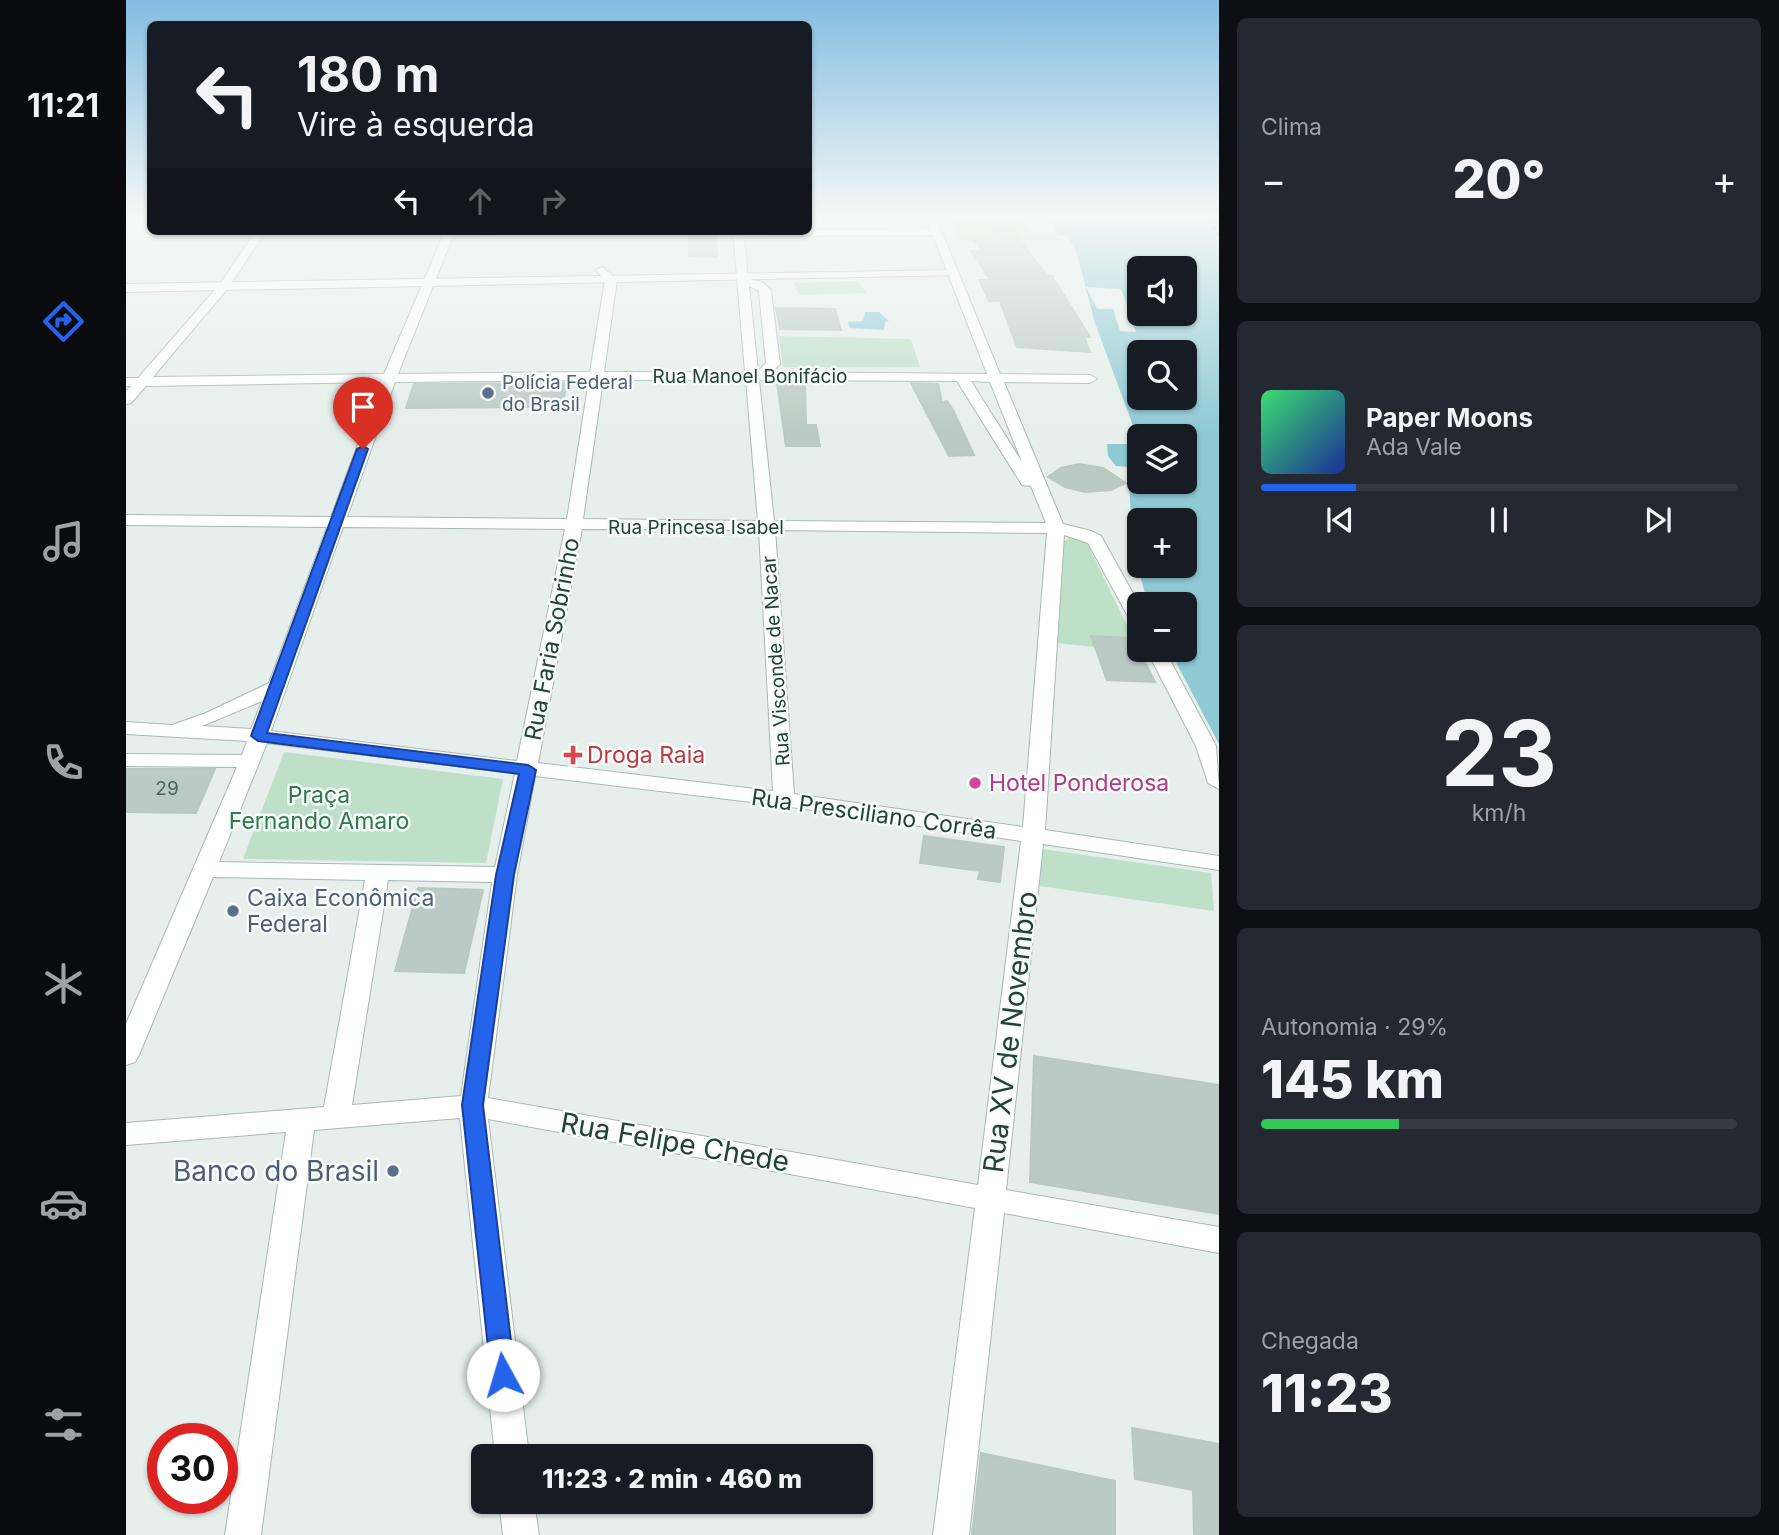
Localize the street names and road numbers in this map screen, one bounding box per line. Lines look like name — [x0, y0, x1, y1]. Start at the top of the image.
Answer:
street label: Rua Manoel Bonifácio — [653, 365, 847, 388]
street label: Rua Princesa Isabel — [608, 516, 784, 539]
street label: Rua Faria Sobrinho — [519, 535, 585, 743]
street label: Rua Visconde de Nacar — [757, 555, 795, 767]
street label: Rua Presciliano Corrêa — [750, 783, 998, 845]
street label: Rua XV de Novembro — [976, 889, 1044, 1175]
street label: Rua Felipe Chede — [558, 1105, 792, 1179]

